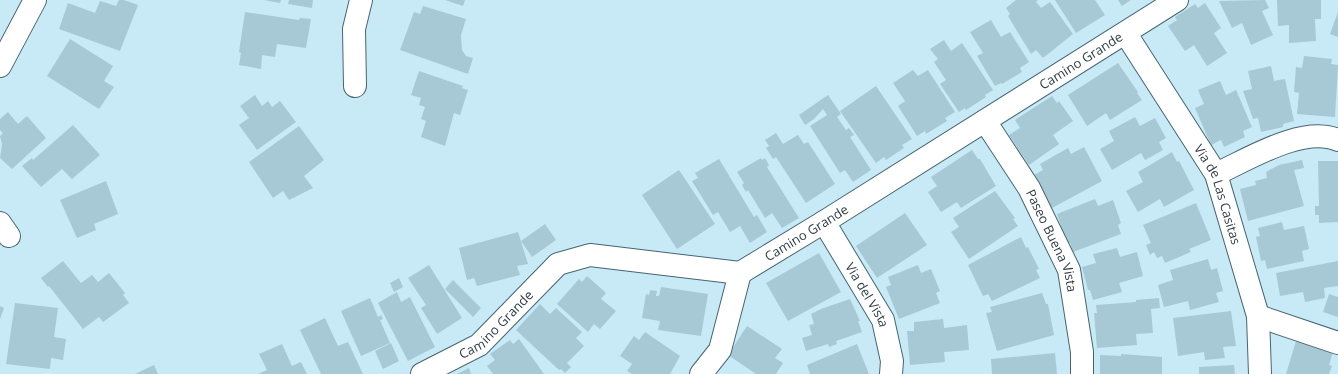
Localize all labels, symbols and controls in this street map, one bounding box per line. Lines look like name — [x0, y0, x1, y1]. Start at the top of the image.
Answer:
street label: Camino Grande — [1036, 28, 1126, 94]
street label: Via de Las Casitas — [1190, 141, 1245, 247]
street label: Paseo Buena Vista — [1022, 186, 1081, 293]
street label: Camino Grande — [761, 200, 852, 265]
street label: Via del Vista — [841, 259, 893, 329]
street label: Camino Grande — [456, 286, 537, 363]

